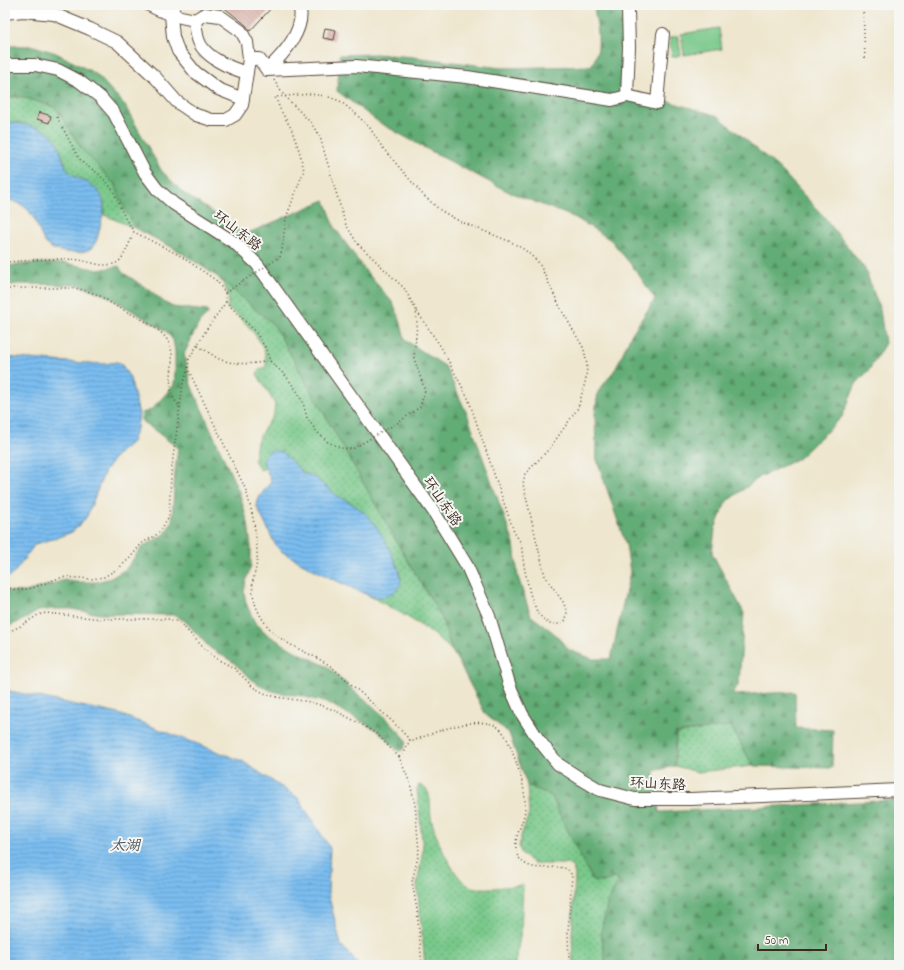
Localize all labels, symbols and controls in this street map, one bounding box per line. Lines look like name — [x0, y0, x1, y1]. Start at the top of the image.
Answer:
street label: 环山东路 — [209, 206, 266, 257]
street label: 环山东路 — [417, 473, 466, 531]
street label: 环山东路 — [629, 773, 686, 796]
water label: 太湖 — [110, 835, 142, 857]
scale bar — [758, 926, 826, 952]
text: 50 m — [764, 932, 788, 950]

